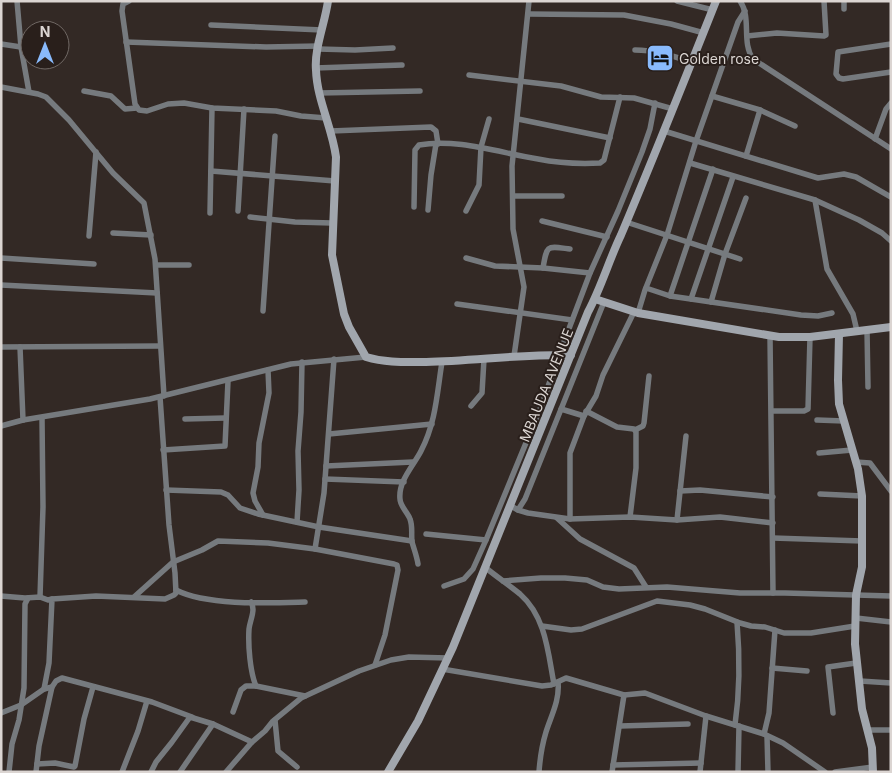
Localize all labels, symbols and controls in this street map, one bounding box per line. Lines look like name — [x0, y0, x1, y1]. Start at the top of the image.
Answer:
north arrow — [20, 20, 70, 70]
text: N — [40, 23, 50, 40]
hotel icon: Golden rose — [645, 43, 675, 73]
place label: Golden rose — [679, 50, 759, 67]
street label: MBAUDA AVENUE — [515, 326, 577, 444]

